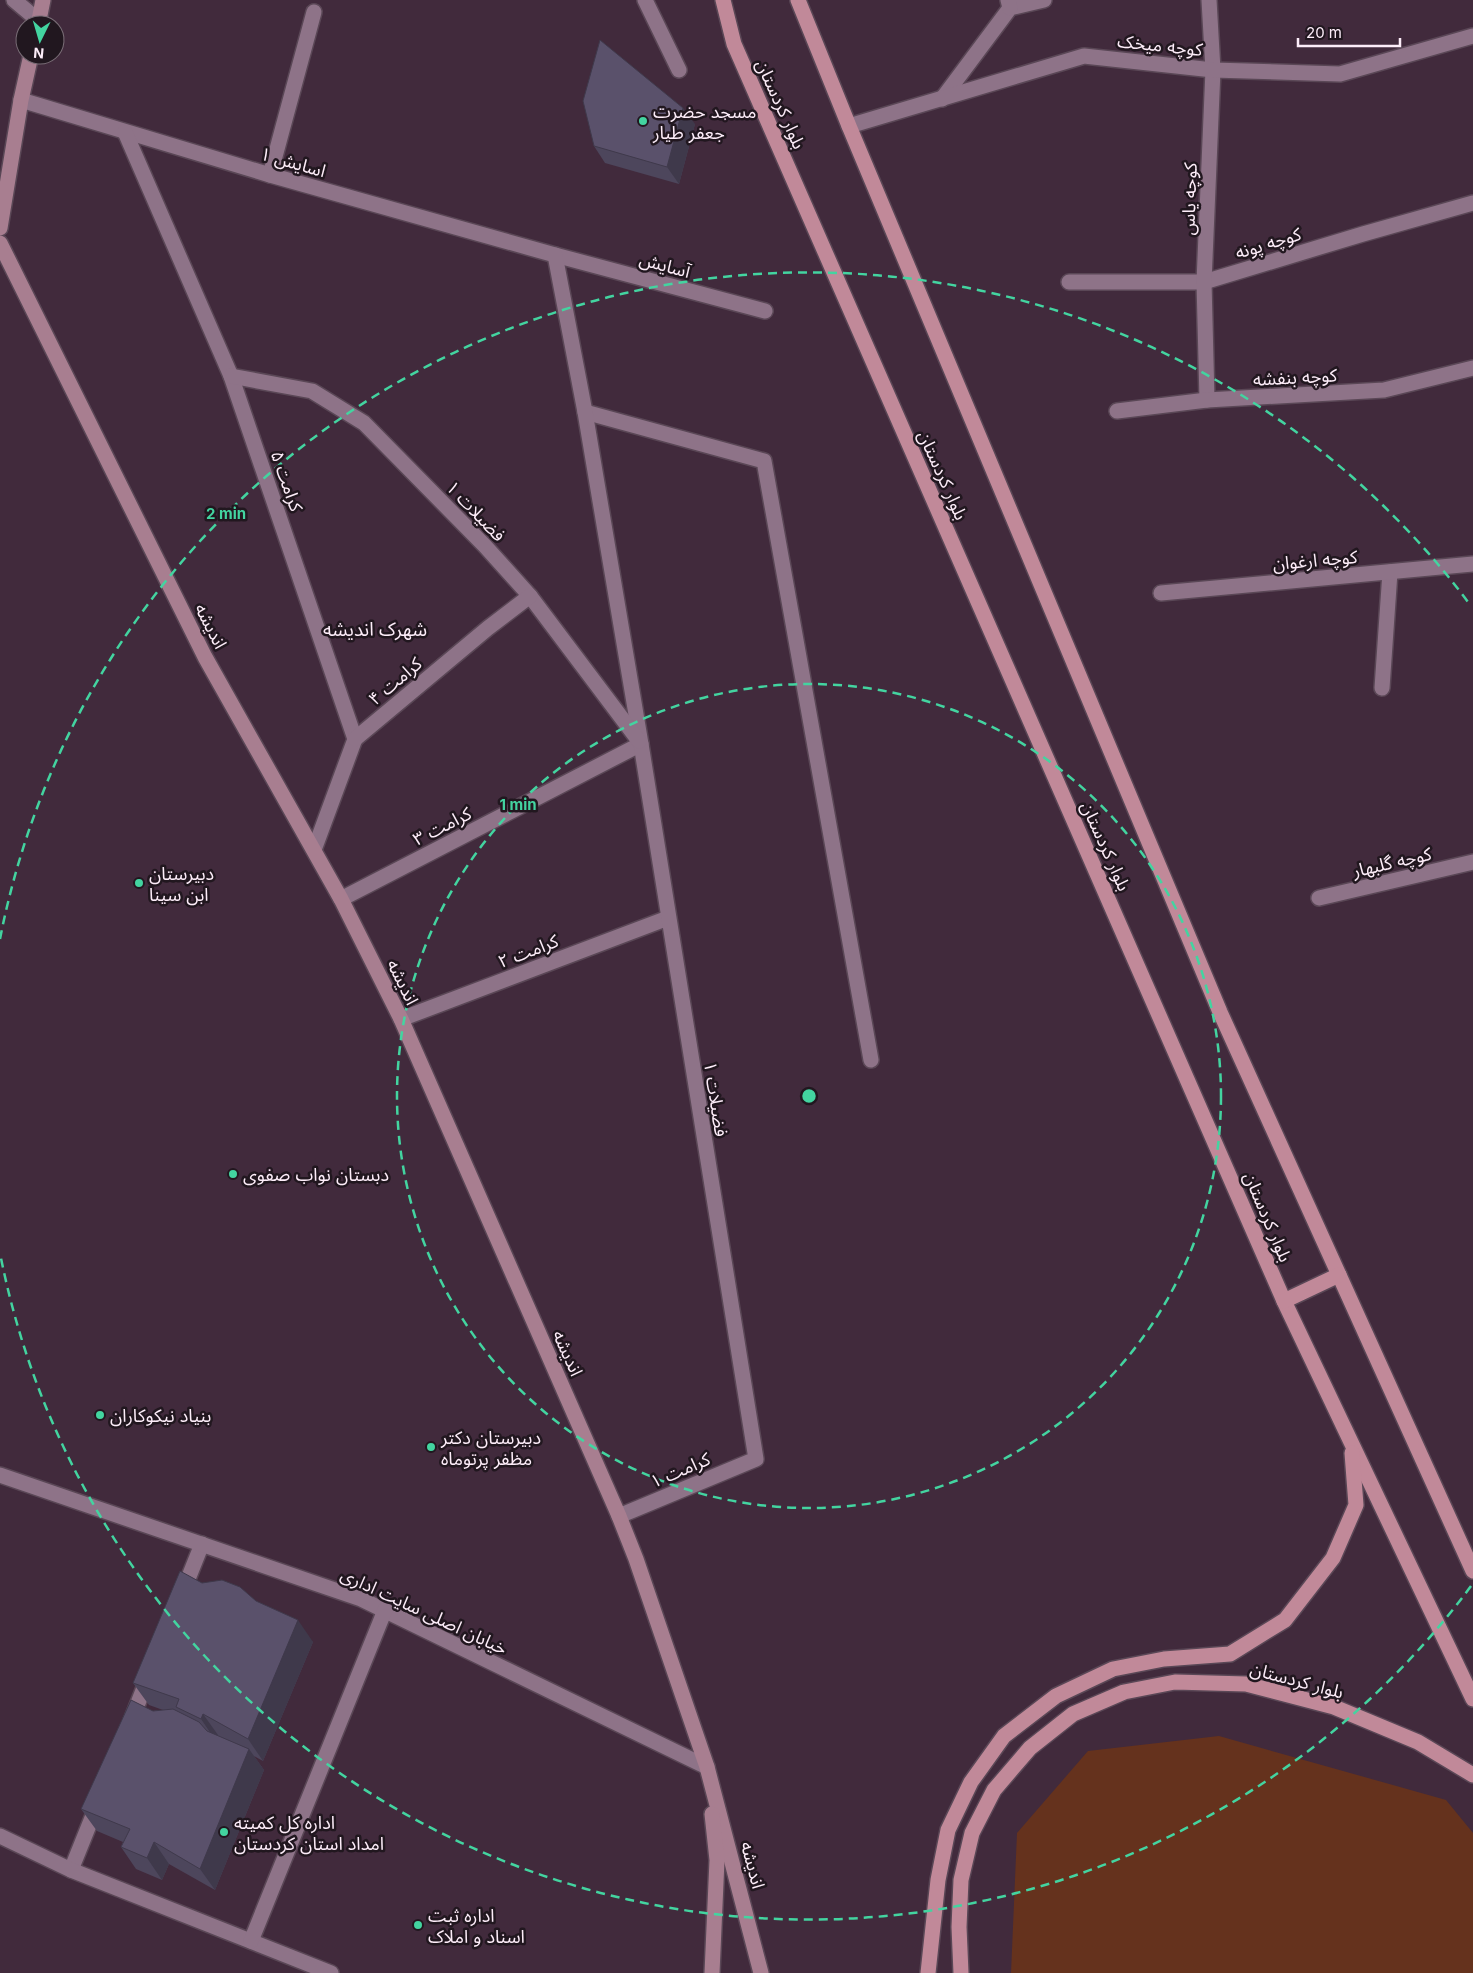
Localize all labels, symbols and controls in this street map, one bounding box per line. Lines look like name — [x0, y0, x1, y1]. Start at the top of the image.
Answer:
north arrow — [15, 15, 65, 65]
scale bar — [1298, 15, 1400, 47]
text: 20 m — [1306, 23, 1342, 42]
street label: کوچه میخک — [1116, 30, 1204, 61]
text: N — [33, 45, 45, 62]
street label: بلوار کردستان — [751, 56, 810, 152]
place label: مسجد حضرت جعفر طیار — [652, 101, 757, 144]
marker: مسجد حضرت جعفر طیار — [637, 115, 649, 127]
street label: اسایش ۱ — [258, 143, 328, 182]
street label: کوچه یاس — [1177, 162, 1202, 236]
street label: کوچه پونه — [1233, 223, 1304, 264]
street label: آسایش — [637, 248, 693, 283]
street label: کوچه بنفشه — [1252, 364, 1338, 391]
street label: بلوار کردستان — [913, 427, 972, 523]
street label: کرامت ۵ — [266, 448, 307, 515]
street label: فضیلات ۱ — [442, 476, 510, 546]
text: 2 min — [206, 504, 246, 523]
street label: کوچه ارغوان — [1272, 546, 1359, 575]
street label: اندیشه — [191, 600, 231, 652]
district label: شهرک اندیشه — [323, 618, 427, 641]
street label: کرامت ۴ — [364, 652, 427, 710]
text: 1 min — [499, 795, 537, 814]
street label: بلوار کردستان — [1076, 798, 1135, 894]
street label: کرامت ۳ — [409, 802, 476, 851]
street label: کوچه گلبهار — [1350, 843, 1434, 883]
place label: دبیرستان ابن سینا — [149, 863, 214, 906]
marker: دبیرستان ابن سینا — [133, 877, 145, 889]
street label: کرامت ۲ — [495, 930, 562, 973]
street label: اندیشه — [383, 956, 423, 1008]
street label: فضیلات ۱ — [700, 1060, 732, 1138]
centre of rings — [800, 1087, 818, 1105]
place label: دبستان نواب صفوی — [243, 1164, 389, 1186]
marker: دبستان نواب صفوی — [227, 1168, 239, 1180]
street label: بلوار کردستان — [1239, 1169, 1296, 1266]
street label: اندیشه — [549, 1327, 587, 1379]
place label: بنیاد نیکوکاران — [110, 1405, 211, 1427]
marker: بنیاد نیکوکاران — [94, 1409, 106, 1421]
place label: دبیرستان دکتر مظفر پرتوماه — [440, 1427, 541, 1470]
marker: دبیرستان دکتر مظفر پرتوماه — [425, 1441, 437, 1453]
street label: کرامت ۱ — [647, 1448, 714, 1493]
street label: خیابان اصلی سایت اداری — [337, 1563, 511, 1660]
street label: بلوار کردستان — [1248, 1657, 1346, 1703]
place label: اداره کل کمیته امداد استان کردستان — [234, 1812, 384, 1855]
marker: اداره کل کمیته امداد استان کردستان — [218, 1826, 230, 1838]
street label: اندیشه — [737, 1839, 769, 1891]
place label: اداره ثبت اسناد و املاک — [428, 1905, 525, 1947]
marker: اداره ثبت اسناد و املاک — [412, 1919, 424, 1931]

